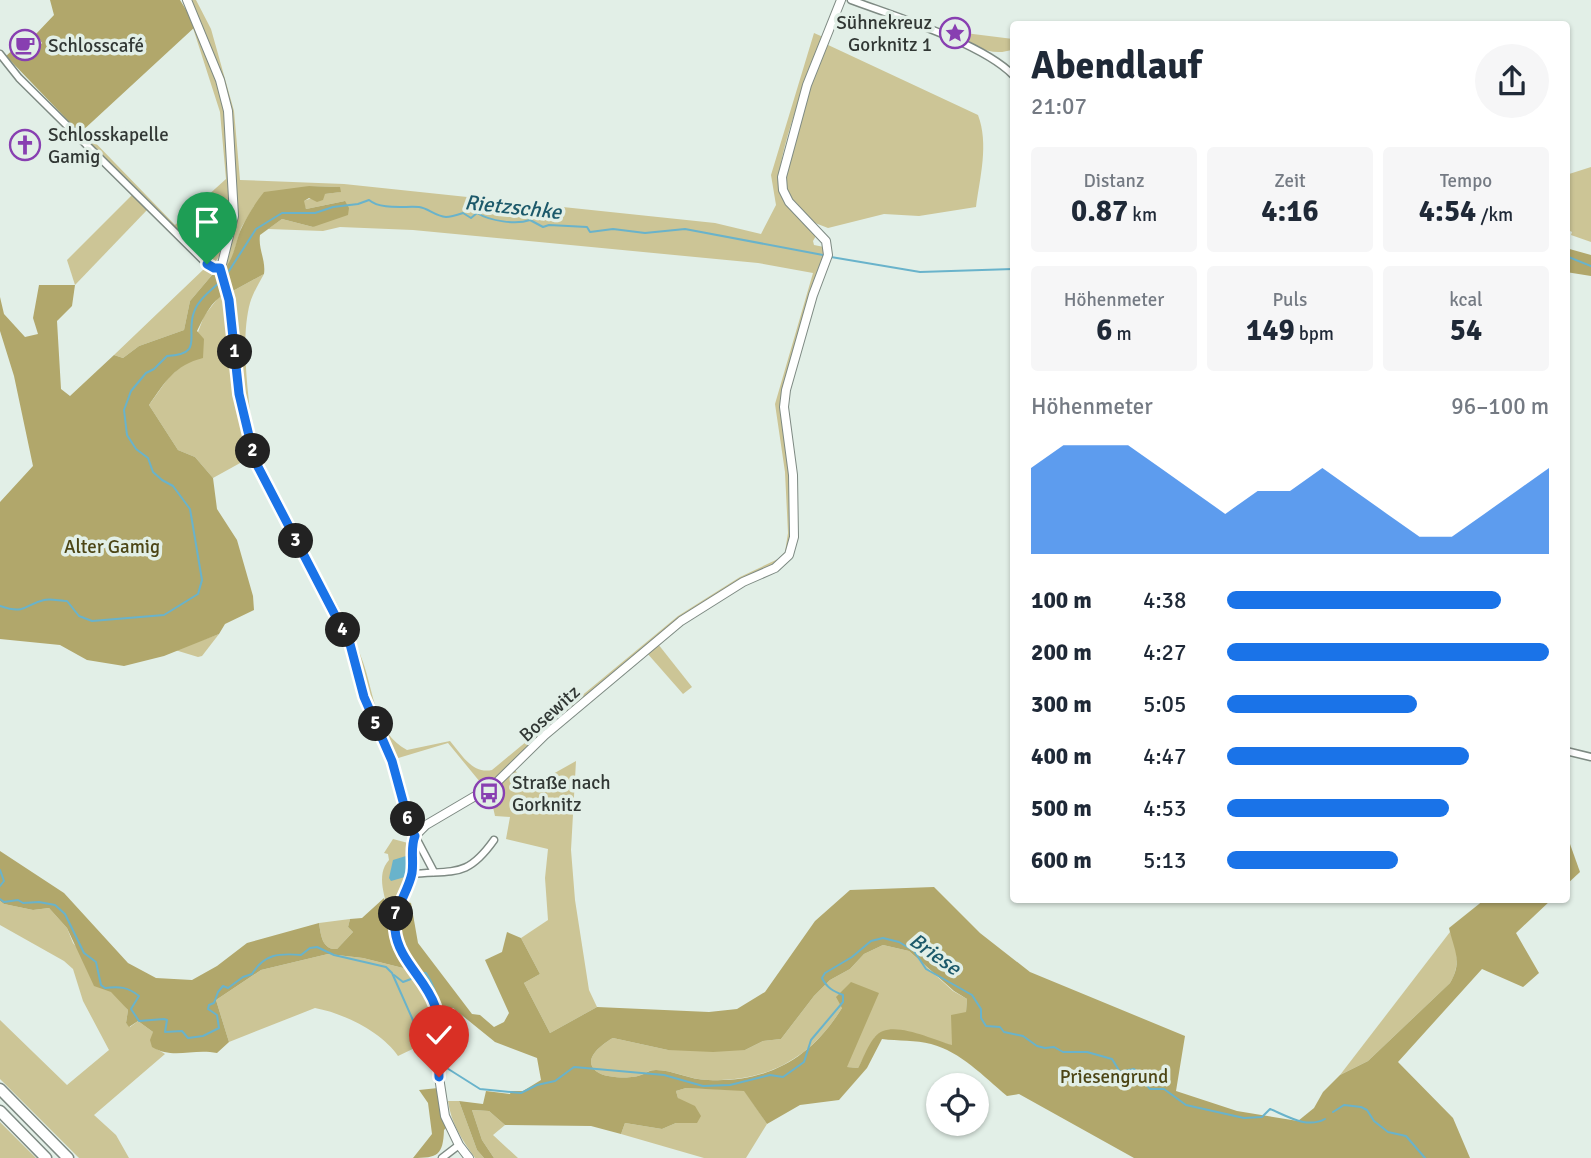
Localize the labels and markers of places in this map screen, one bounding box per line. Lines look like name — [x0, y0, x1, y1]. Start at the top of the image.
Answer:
place label: Sühnekreuz Gorknitz 1 — [836, 11, 932, 57]
place icon: Sühnekreuz Gorknitz 1 — [938, 16, 972, 50]
cafe icon: Schlosscafé — [8, 28, 42, 62]
place label: Schlosscafé — [48, 34, 144, 58]
place label: Schlosskapelle Gamig — [48, 123, 169, 169]
church icon: Schlosskapelle Gamig — [8, 128, 42, 162]
pin — [177, 192, 237, 264]
pin: 1 — [218, 334, 252, 370]
pin: 2 — [236, 434, 270, 468]
pin: 3 — [278, 524, 314, 558]
pin: 4 — [326, 612, 360, 648]
pin: 5 — [358, 706, 394, 742]
place label: Straße nach Gorknitz — [512, 771, 611, 817]
bus stop icon: Straße nach Gorknitz — [472, 776, 506, 810]
pin: 6 — [390, 802, 426, 836]
pin: 7 — [378, 897, 414, 932]
pin — [409, 1005, 469, 1077]

